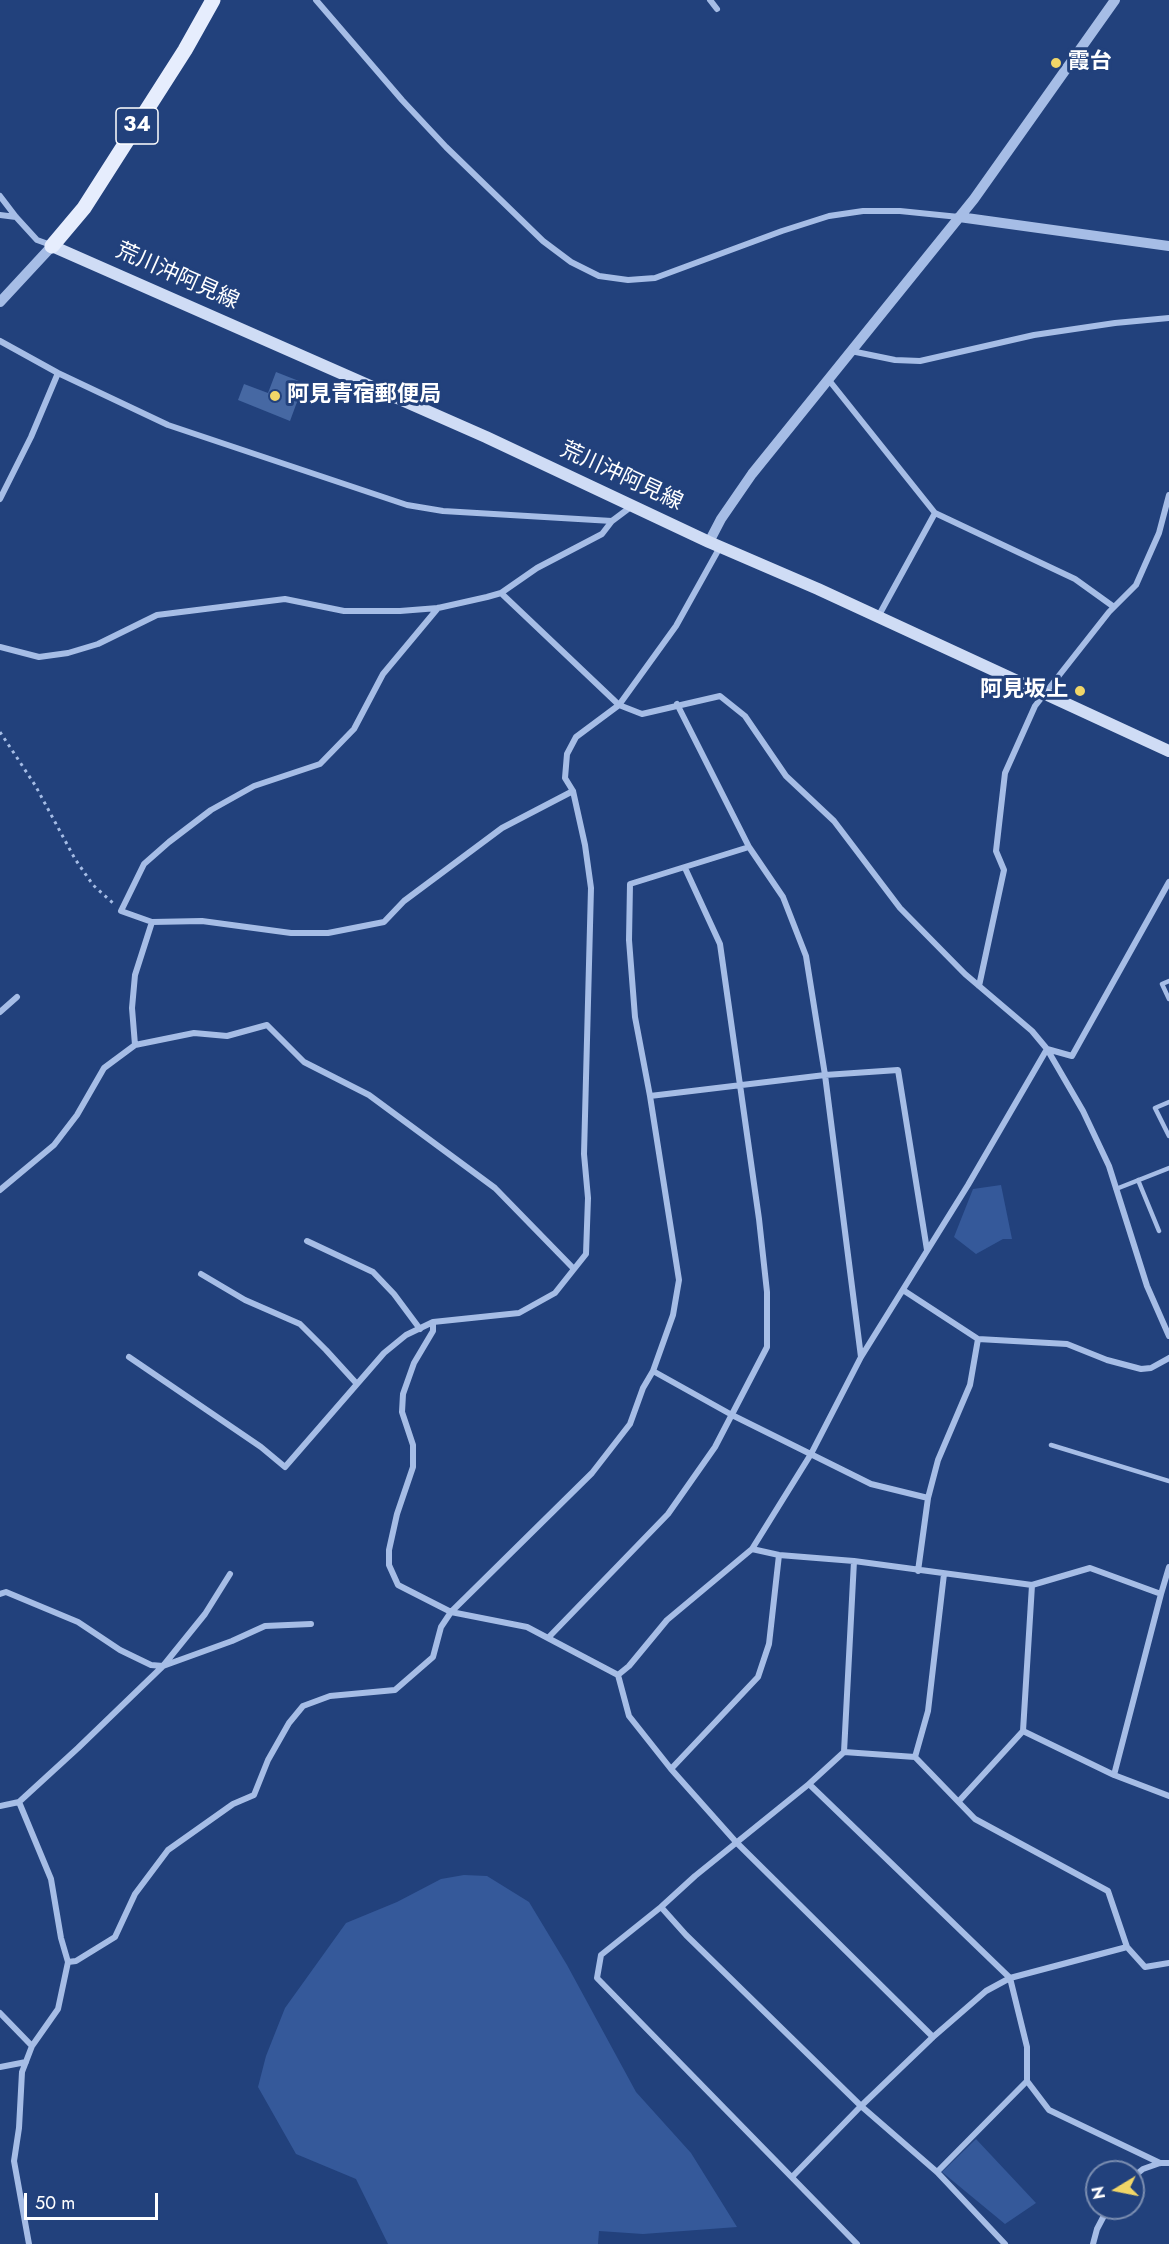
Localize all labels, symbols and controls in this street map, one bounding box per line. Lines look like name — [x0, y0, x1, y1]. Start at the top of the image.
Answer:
place label: 霞台 — [1068, 50, 1112, 76]
marker: 霞台 — [1049, 56, 1063, 70]
road number: 34 — [116, 108, 158, 144]
street label: 荒川沖阿見線 — [111, 238, 243, 316]
place label: 阿見青宿郵便局 — [287, 383, 441, 409]
marker: 阿見青宿郵便局 — [268, 389, 282, 403]
street label: 荒川沖阿見線 — [556, 437, 686, 517]
place label: 阿見坂上 — [980, 678, 1068, 704]
marker: 阿見坂上 — [1073, 684, 1087, 698]
north arrow — [1085, 2160, 1145, 2220]
scale bar — [27, 2181, 160, 2219]
text: N — [1086, 2185, 1111, 2201]
text: 50 m — [35, 2190, 75, 2216]

